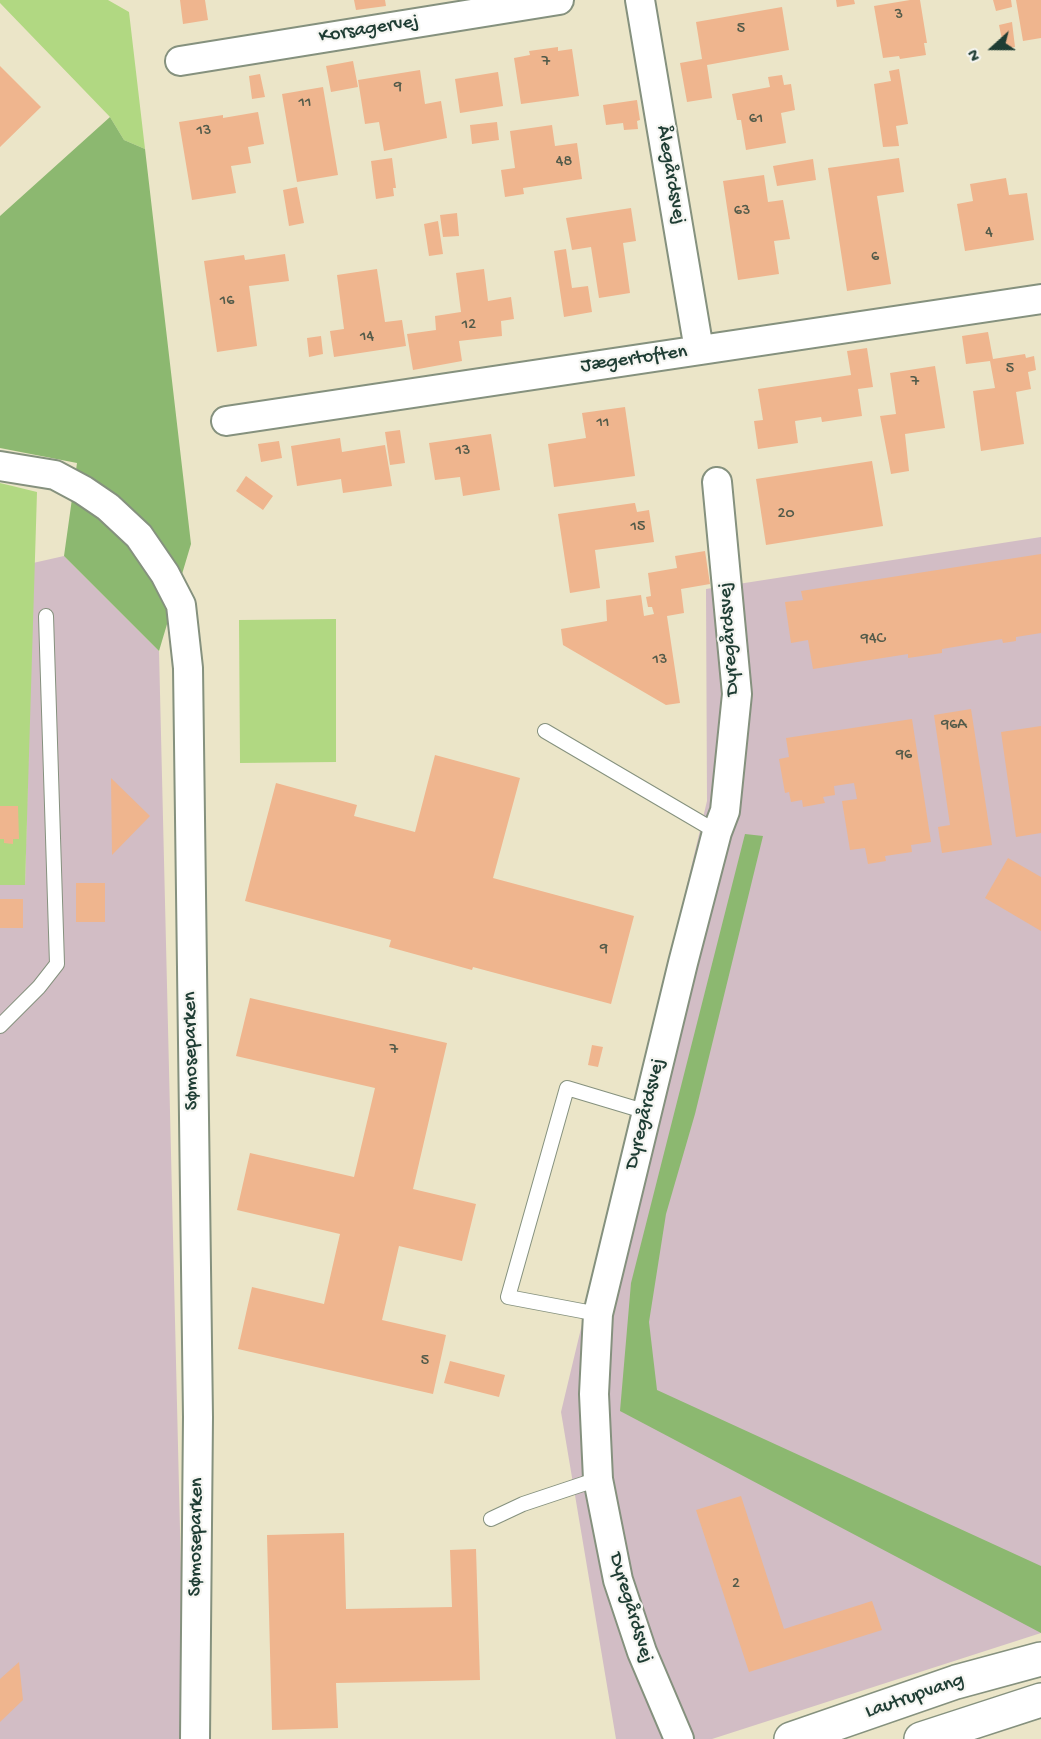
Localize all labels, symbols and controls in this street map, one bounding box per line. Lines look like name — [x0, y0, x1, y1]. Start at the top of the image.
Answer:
house number: 3 — [895, 6, 903, 26]
street label: Korsagervej — [317, 10, 421, 50]
north arrow — [963, 18, 1023, 78]
house number: 5 — [737, 20, 745, 40]
text: N — [965, 46, 986, 63]
house number: 7 — [542, 53, 550, 73]
house number: 9 — [394, 78, 402, 98]
house number: 11 — [299, 94, 311, 114]
house number: 61 — [749, 110, 763, 130]
house number: 13 — [197, 122, 211, 142]
street label: Ålegårdsvej — [649, 124, 691, 226]
house number: 48 — [556, 153, 572, 173]
house number: 63 — [734, 202, 750, 222]
house number: 4 — [985, 224, 993, 244]
house number: 6 — [871, 248, 879, 268]
house number: 16 — [220, 292, 234, 312]
house number: 12 — [462, 316, 476, 336]
house number: 14 — [360, 328, 374, 348]
street label: Jægertoften — [579, 341, 689, 379]
house number: 5 — [1006, 360, 1014, 380]
house number: 7 — [911, 373, 919, 393]
house number: 11 — [597, 414, 609, 434]
house number: 13 — [456, 442, 470, 462]
house number: 20 — [778, 505, 794, 525]
house number: 15 — [631, 518, 645, 538]
street label: Dyregårdsvej — [714, 581, 746, 697]
house number: 94C — [861, 630, 885, 650]
house number: 13 — [653, 651, 667, 671]
house number: 96A — [941, 716, 967, 736]
house number: 96 — [896, 746, 912, 766]
house number: 9 — [600, 940, 608, 960]
street label: Sømoseparken — [179, 991, 205, 1111]
house number: 7 — [390, 1041, 398, 1061]
street label: Dyregårdsvej — [621, 1056, 671, 1172]
house number: 5 — [421, 1352, 429, 1372]
street label: Sømoseparken — [184, 1477, 210, 1597]
street label: Dyregårdsvej — [602, 1550, 658, 1666]
house number: 2 — [732, 1575, 740, 1595]
street label: Lautrupvang — [862, 1669, 968, 1725]

